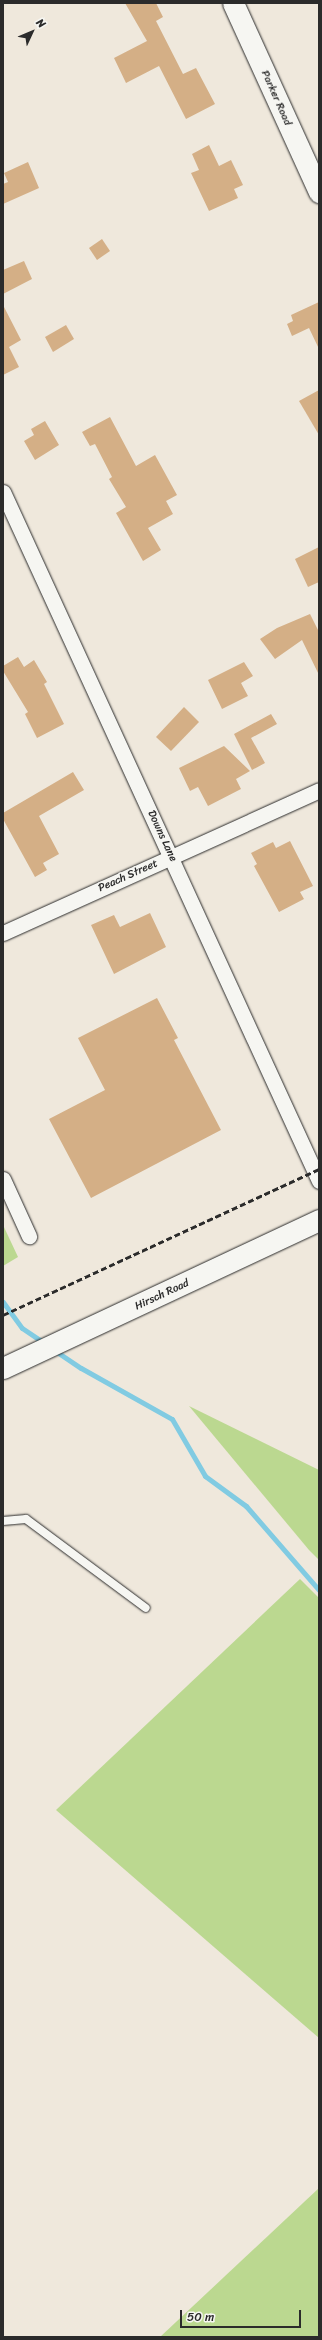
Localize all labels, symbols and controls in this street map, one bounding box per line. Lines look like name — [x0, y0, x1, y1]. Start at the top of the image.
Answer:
north arrow — [12, 12, 52, 52]
text: N — [32, 14, 50, 33]
street label: Parker Road — [258, 68, 294, 128]
street label: Downs Lane — [144, 808, 180, 864]
street label: Peach Street — [96, 857, 160, 895]
street label: Hirsch Road — [133, 1277, 191, 1313]
scale bar — [182, 2302, 303, 2328]
text: 50 m — [187, 2306, 214, 2328]

